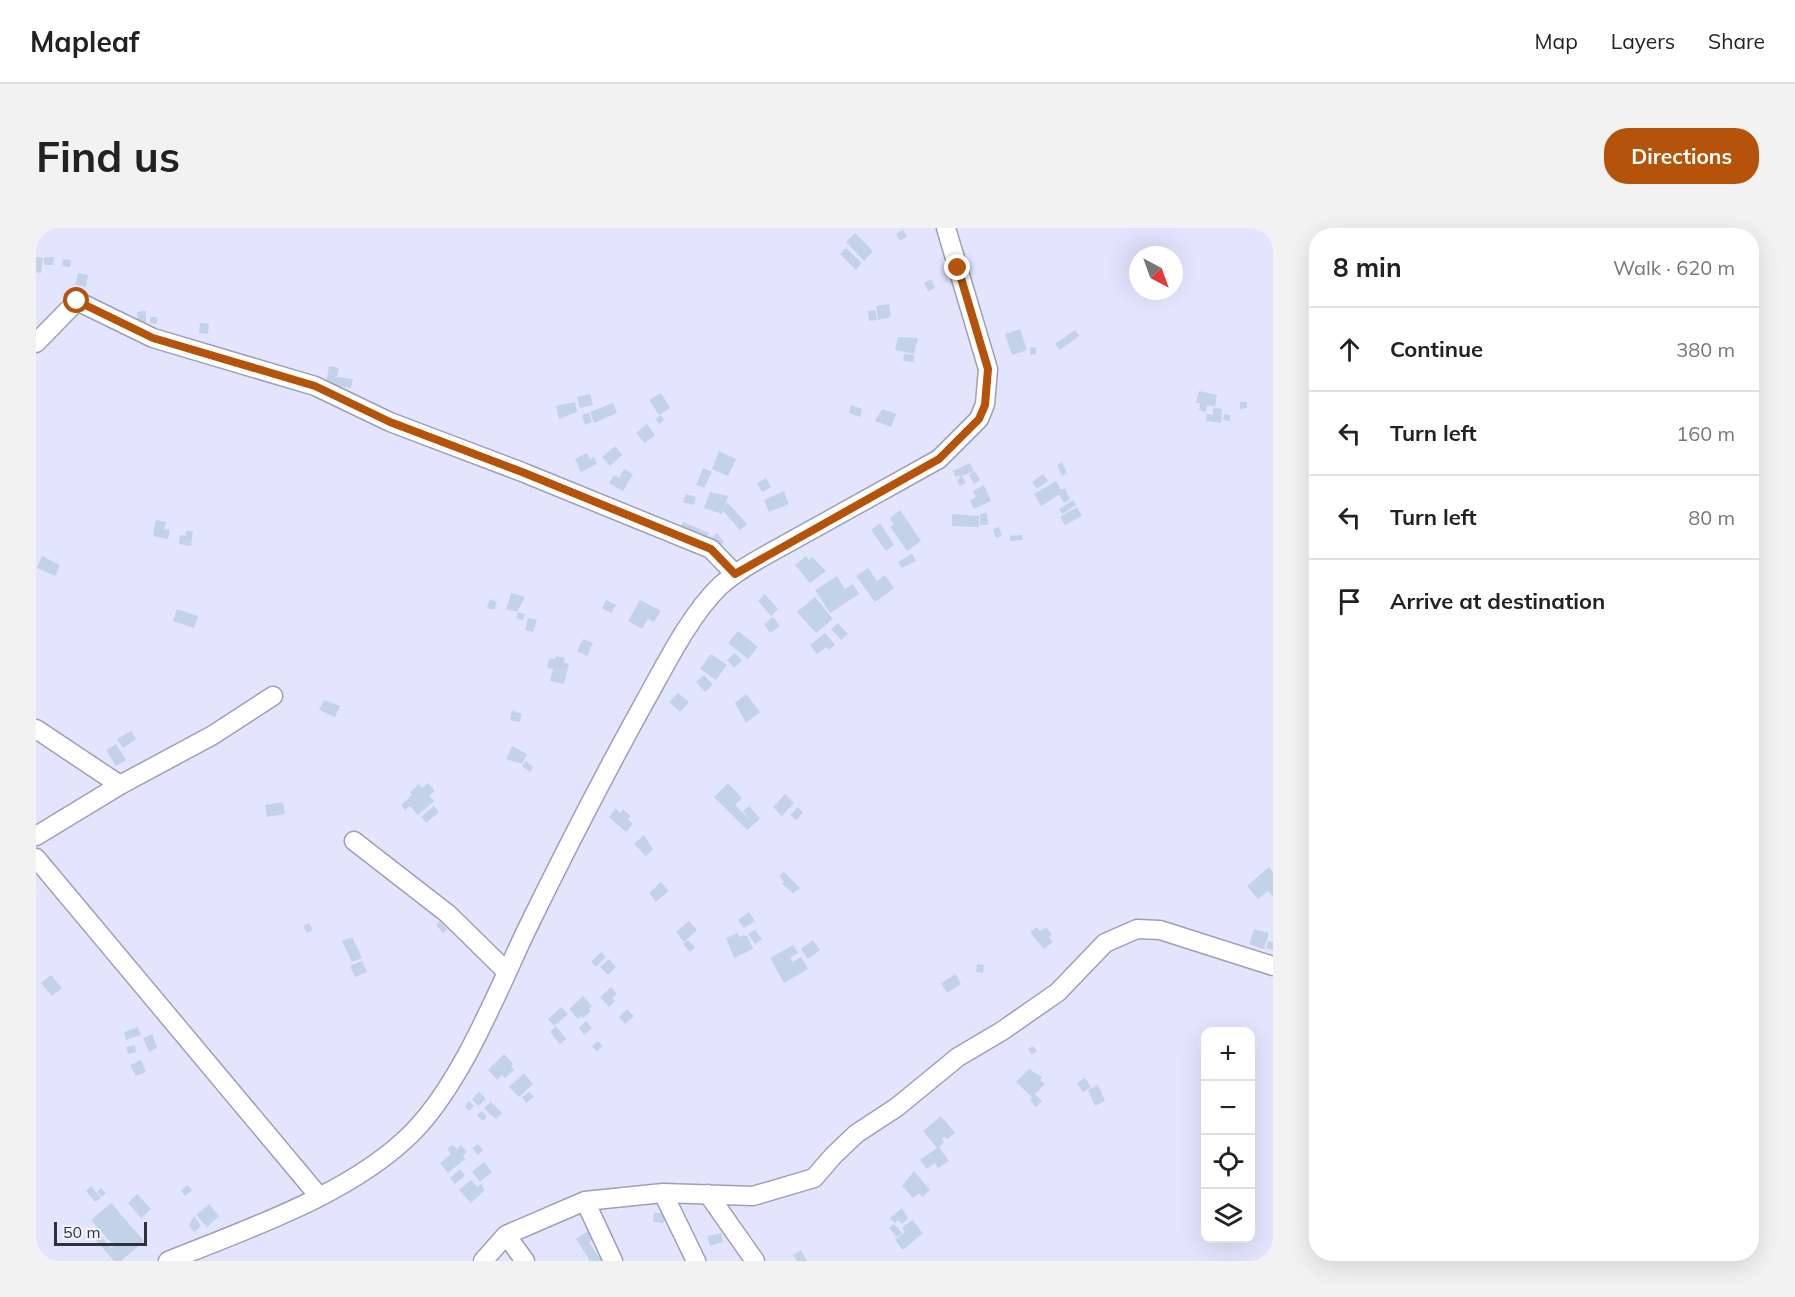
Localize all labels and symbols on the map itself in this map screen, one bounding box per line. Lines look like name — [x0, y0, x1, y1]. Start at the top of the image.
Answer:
north arrow — [1129, 246, 1183, 300]
route end — [944, 254, 970, 280]
route start — [63, 287, 89, 313]
scale bar — [54, 1219, 147, 1246]

